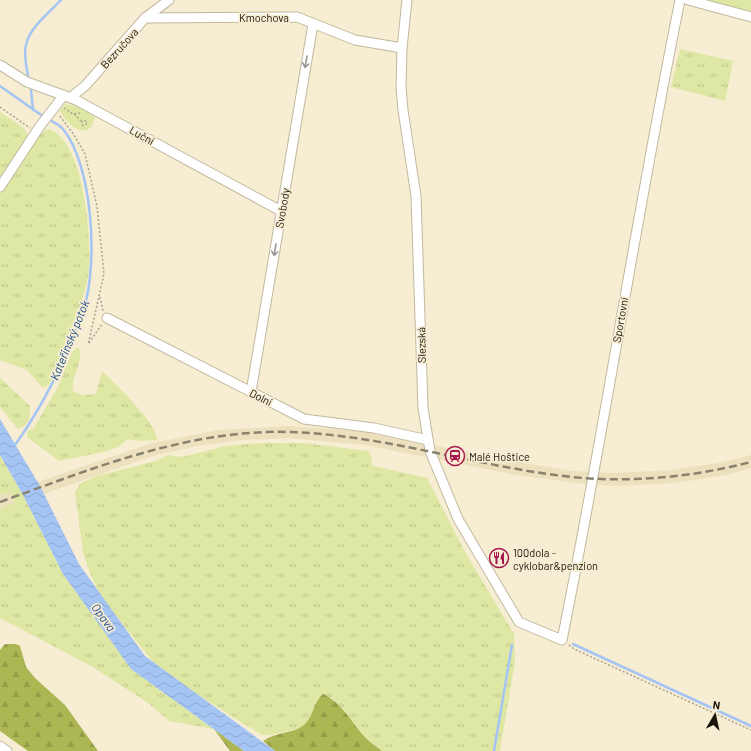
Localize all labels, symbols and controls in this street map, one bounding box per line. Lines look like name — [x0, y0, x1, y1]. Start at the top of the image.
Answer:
street label: Kmochova — [239, 11, 289, 24]
street label: Bezručova — [98, 25, 140, 71]
one-way arrow — [302, 55, 310, 68]
street label: Luční — [127, 123, 157, 147]
street label: Svobody — [272, 187, 292, 229]
one-way arrow — [271, 243, 279, 256]
street label: Sportovní — [610, 296, 630, 344]
water label: Kateřinský potok — [47, 298, 91, 382]
street label: Slezská — [414, 327, 428, 363]
street label: Dolní — [248, 386, 275, 408]
station icon: Malé Hoštice — [444, 445, 466, 467]
place label: Malé Hoštice — [469, 450, 530, 463]
place label: 100dola - cyklobar&penzion — [513, 546, 598, 572]
restaurant icon: 100dola - cyklobar&penzion — [488, 547, 510, 569]
water label: Opava — [89, 600, 119, 634]
north arrow — [695, 695, 735, 735]
text: N — [712, 698, 721, 712]

